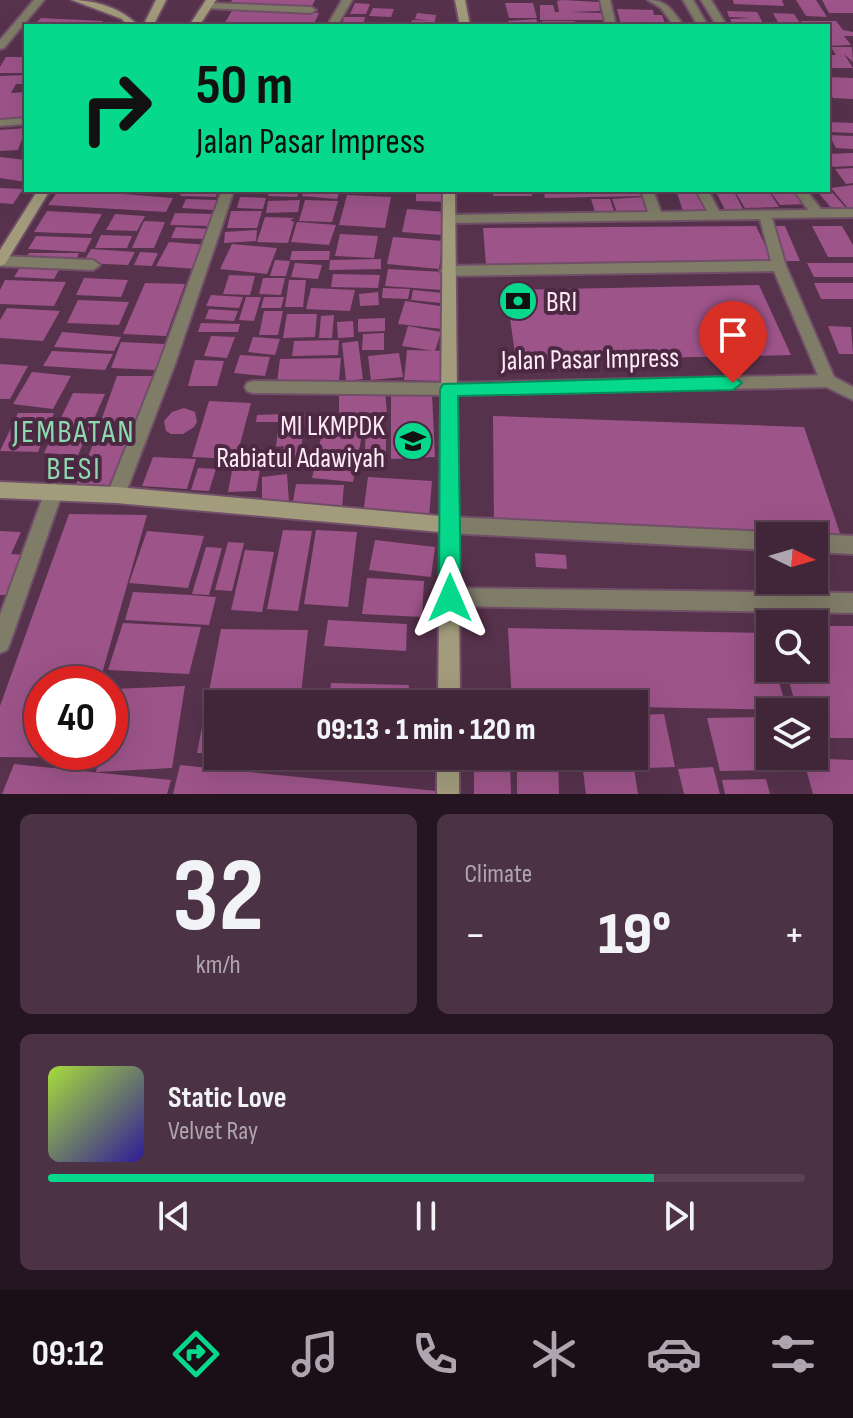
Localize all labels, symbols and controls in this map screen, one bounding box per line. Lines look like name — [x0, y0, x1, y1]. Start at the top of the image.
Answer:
text: 50 m — [196, 53, 293, 120]
icon: right — [64, 56, 168, 160]
text: Jalan Pasar Impress — [196, 121, 425, 164]
bank icon: BRI — [497, 280, 539, 322]
place label: BRI — [546, 286, 577, 319]
pin — [699, 301, 767, 383]
icon: arrive — [711, 313, 755, 357]
street label: Jalan Pasar Impress — [500, 341, 679, 378]
place label: MI LKMPDK Rabiatul Adawiyah — [216, 410, 385, 475]
district label: JEMBATAN BESI — [11, 413, 136, 489]
school or university icon: MI LKMPDK Rabiatul Adawiyah — [392, 420, 434, 462]
north arrow — [756, 522, 828, 594]
map controls — [756, 522, 828, 770]
position arrow — [408, 556, 492, 640]
button: search — [756, 610, 828, 682]
speed limit sign: 40 — [24, 666, 128, 770]
button: layers — [756, 698, 828, 770]
text: 09:13 · 1 min · 120 m — [316, 712, 536, 748]
text: 32 — [172, 835, 264, 960]
text: Climate — [465, 859, 532, 890]
text: 19° — [598, 899, 671, 971]
text: − — [465, 909, 486, 962]
text: + — [783, 909, 805, 962]
text: km/h — [196, 950, 241, 981]
text: Static Love — [168, 1080, 287, 1116]
text: Velvet Ray — [168, 1116, 258, 1147]
icon: previous — [152, 1194, 196, 1238]
icon: pause — [404, 1194, 448, 1238]
icon: next — [657, 1194, 701, 1238]
icon: directions — [168, 1326, 224, 1382]
icon: music — [287, 1326, 343, 1382]
icon: phone — [407, 1326, 463, 1382]
icon: climate — [526, 1326, 582, 1382]
icon: car — [646, 1326, 702, 1382]
icon: filters — [765, 1326, 821, 1382]
text: 09:12 — [32, 1333, 104, 1376]

